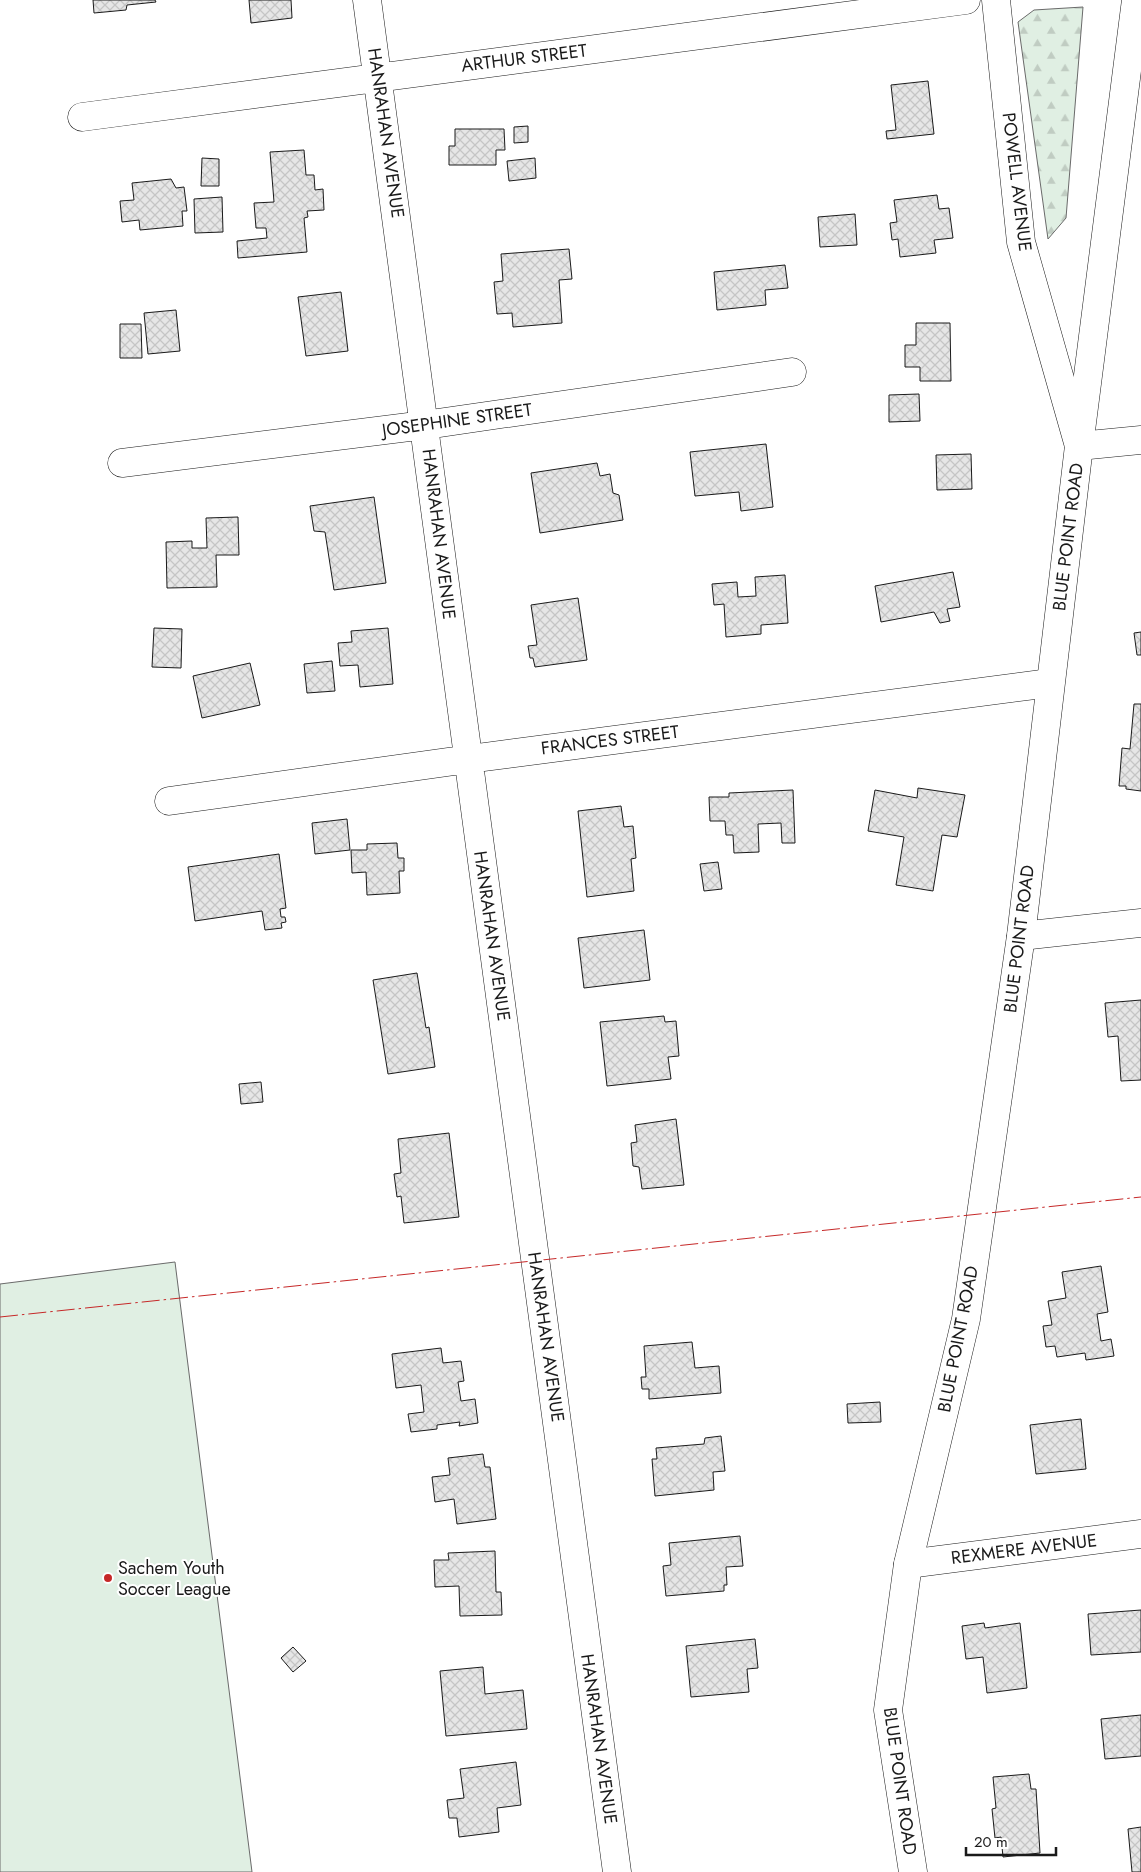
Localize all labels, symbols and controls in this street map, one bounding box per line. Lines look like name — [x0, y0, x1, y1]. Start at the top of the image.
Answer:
street label: ARTHUR STREET — [460, 37, 589, 79]
street label: HANRAHAN AVENUE — [361, 46, 411, 220]
street label: POWELL AVENUE — [996, 111, 1038, 253]
street label: JOSEPHINE STREET — [378, 397, 534, 444]
street label: HANRAHAN AVENUE — [416, 447, 462, 621]
street label: BLUE POINT ROAD — [1046, 462, 1090, 612]
street label: FRANCES STREET — [539, 719, 681, 761]
street label: HANRAHAN AVENUE — [467, 849, 517, 1023]
street label: BLUE POINT ROAD — [997, 864, 1041, 1014]
street label: HANRAHAN AVENUE — [521, 1250, 571, 1424]
street label: BLUE POINT ROAD — [931, 1263, 985, 1415]
street label: REXMERE AVENUE — [950, 1527, 1098, 1571]
place label: Sachem Youth Soccer League — [118, 1555, 231, 1602]
marker: Sachem Youth Soccer League — [102, 1572, 114, 1584]
street label: HANRAHAN AVENUE — [574, 1652, 624, 1826]
street label: BLUE POINT ROAD — [877, 1706, 923, 1856]
scale bar — [966, 1824, 1056, 1856]
text: 20 m — [974, 1831, 1008, 1853]

